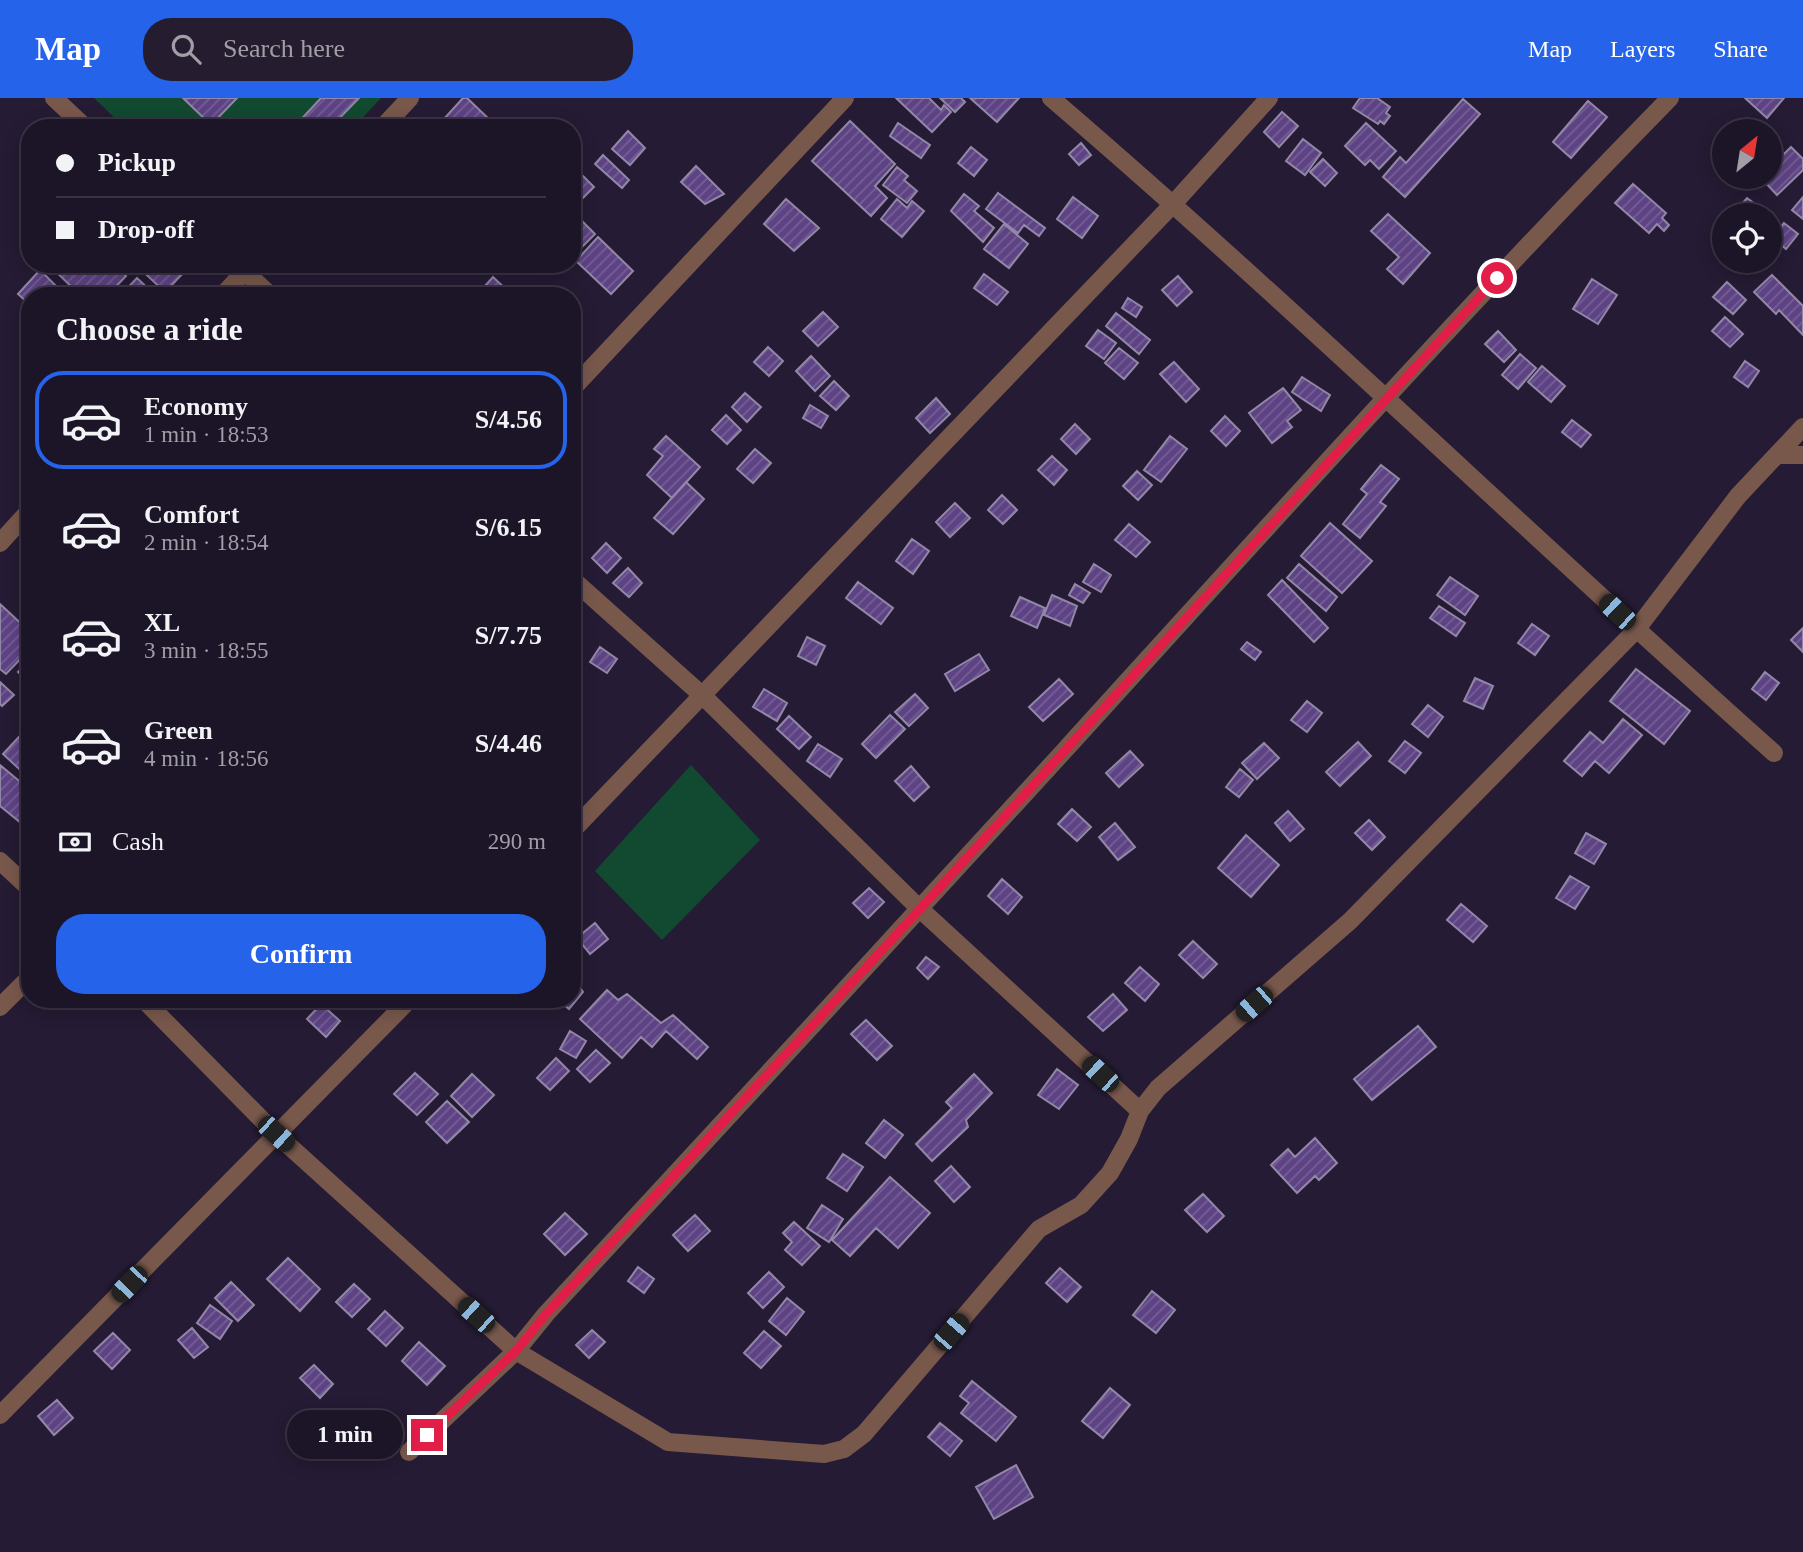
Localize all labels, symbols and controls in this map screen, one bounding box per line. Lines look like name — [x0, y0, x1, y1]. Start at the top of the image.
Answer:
search box — [143, 18, 633, 81]
icon: search — [167, 30, 205, 68]
text: Map — [35, 31, 101, 67]
text: Search here — [223, 34, 345, 63]
text: Map — [1528, 36, 1572, 62]
text: Layers — [1610, 36, 1675, 62]
text: Share — [1713, 36, 1768, 62]
north arrow — [1712, 119, 1782, 189]
map controls — [1712, 119, 1782, 273]
text: Pickup — [98, 148, 176, 177]
button: locate — [1712, 203, 1782, 273]
text: Drop-off — [98, 215, 194, 244]
route start — [1481, 262, 1513, 294]
text: Choose a ride — [56, 311, 243, 347]
icon: car — [60, 389, 123, 452]
text: Economy — [144, 392, 248, 421]
text: S/4.56 — [475, 405, 542, 434]
text: 1 min · 18:53 — [144, 422, 269, 447]
icon: car — [60, 497, 123, 560]
text: Comfort — [144, 500, 239, 529]
text: S/6.15 — [475, 513, 542, 542]
text: 2 min · 18:54 — [144, 530, 269, 555]
car — [1595, 590, 1640, 634]
icon: car — [60, 605, 123, 668]
text: XL — [144, 608, 180, 637]
text: S/7.75 — [475, 621, 542, 650]
text: 3 min · 18:55 — [144, 638, 269, 663]
icon: car — [60, 713, 123, 776]
text: Green — [144, 716, 213, 745]
text: S/4.46 — [475, 729, 542, 758]
text: 4 min · 18:56 — [144, 746, 269, 771]
icon: cash — [56, 823, 94, 861]
text: Cash — [112, 827, 164, 856]
text: 290 m — [488, 829, 546, 854]
button: Confirm — [56, 914, 546, 994]
car — [1232, 982, 1277, 1026]
car — [1078, 1052, 1123, 1096]
car — [254, 1112, 299, 1156]
car — [107, 1262, 152, 1306]
car — [454, 1293, 499, 1337]
car — [930, 1309, 973, 1355]
callout: 1 min — [287, 1410, 402, 1460]
route end — [411, 1419, 443, 1451]
text: 1 min — [317, 1422, 373, 1447]

